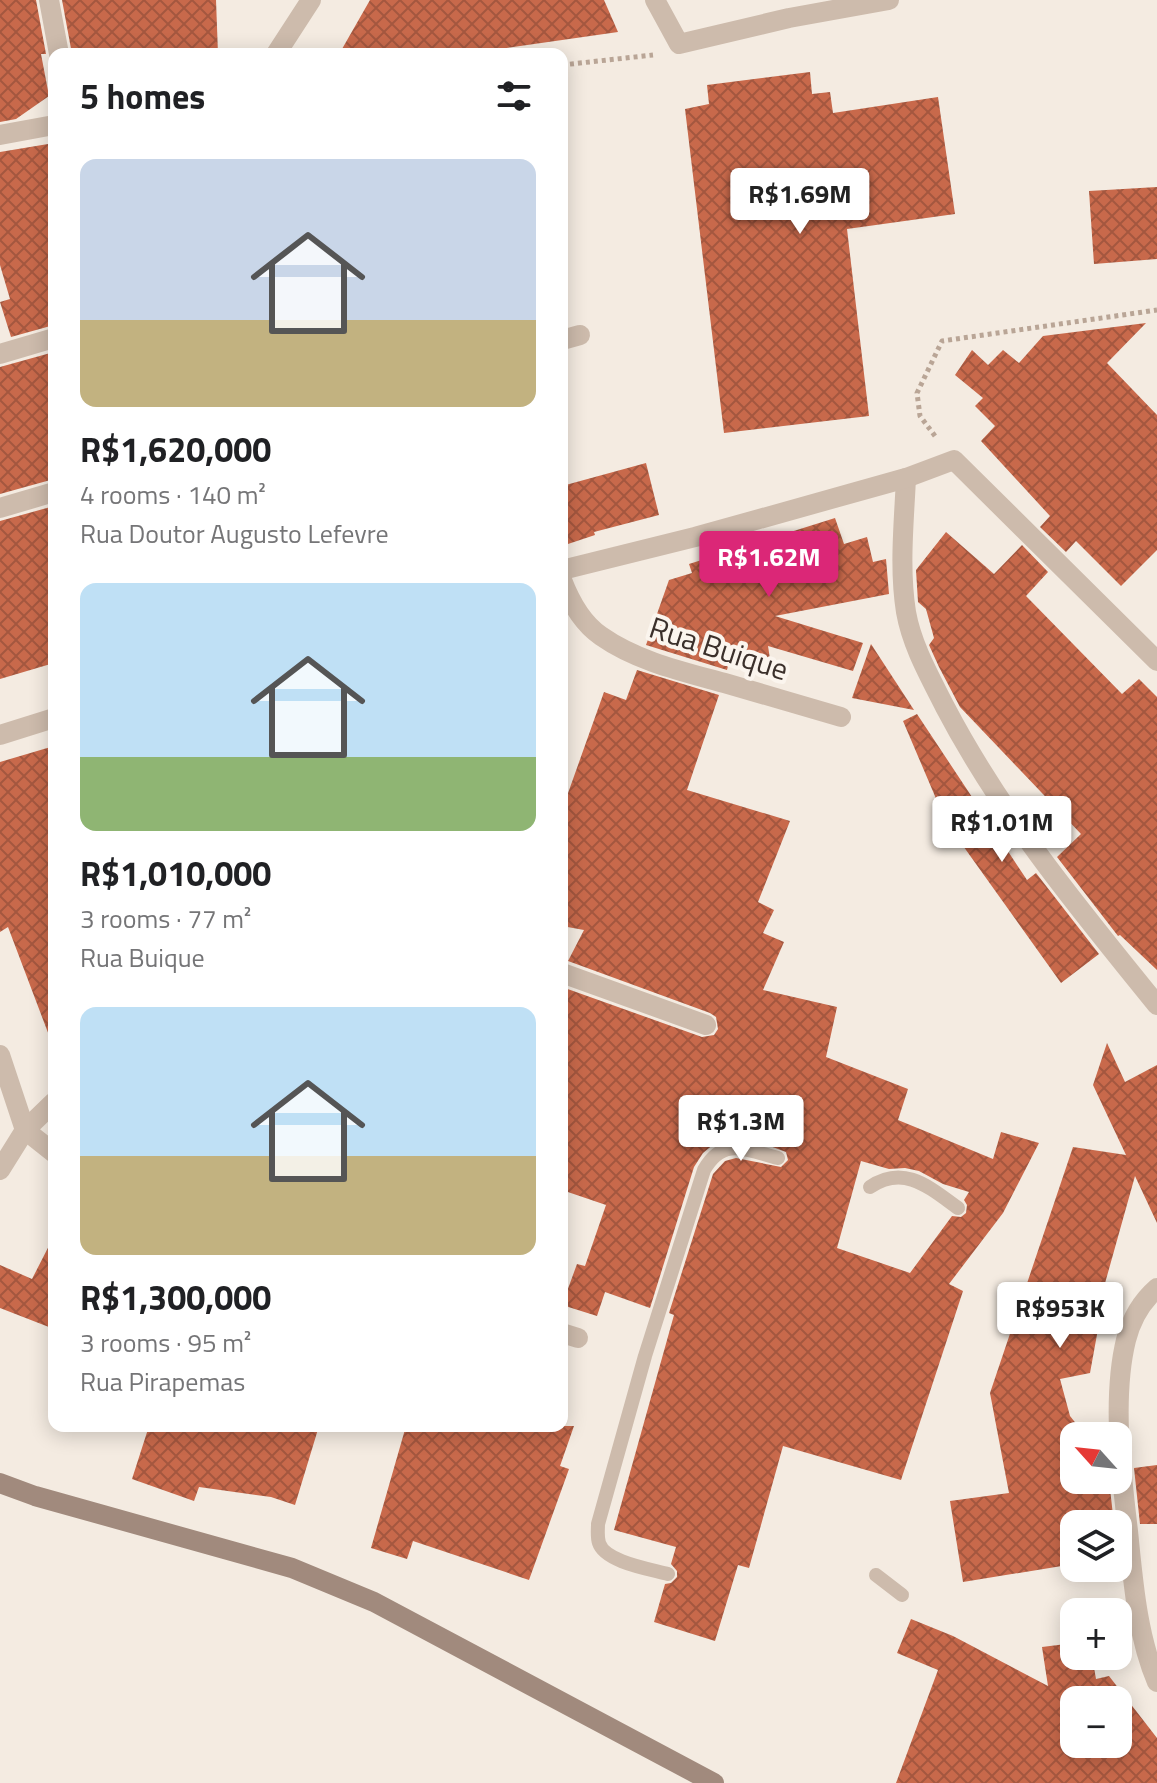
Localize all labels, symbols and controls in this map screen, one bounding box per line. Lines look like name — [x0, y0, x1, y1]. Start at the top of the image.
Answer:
text: 5 homes — [80, 70, 205, 122]
icon: filters — [492, 74, 536, 118]
pin: R$1.69M — [726, 168, 874, 236]
text: R$1.69M — [748, 174, 852, 213]
icon: home — [236, 211, 380, 355]
text: R$1,620,000 — [80, 423, 271, 475]
text: 4 rooms · 140 m² — [80, 475, 266, 514]
text: Rua Doutor Augusto Lefevre — [80, 514, 389, 553]
pin: R$1.62M — [695, 531, 843, 599]
text: R$1.62M — [717, 537, 821, 576]
street label: Rua Buique — [644, 604, 794, 692]
icon: home — [236, 635, 380, 779]
pin: R$1.01M — [928, 796, 1076, 864]
text: R$1.01M — [950, 802, 1054, 841]
text: R$1,010,000 — [80, 847, 271, 899]
text: 3 rooms · 77 m² — [80, 899, 251, 938]
text: Rua Buique — [80, 938, 205, 977]
icon: home — [236, 1059, 380, 1203]
pin: R$1.3M — [676, 1095, 806, 1163]
text: R$1.3M — [697, 1101, 785, 1140]
text: R$1,300,000 — [80, 1271, 271, 1323]
pin: R$953K — [995, 1282, 1125, 1350]
text: R$953K — [1015, 1288, 1105, 1327]
text: 3 rooms · 95 m² — [80, 1323, 251, 1362]
text: Rua Pirapemas — [80, 1362, 245, 1401]
north arrow — [1060, 1422, 1132, 1494]
map controls — [1060, 1422, 1132, 1758]
button: layers — [1060, 1510, 1132, 1582]
button: + — [1060, 1598, 1132, 1670]
button: − — [1060, 1686, 1132, 1758]

